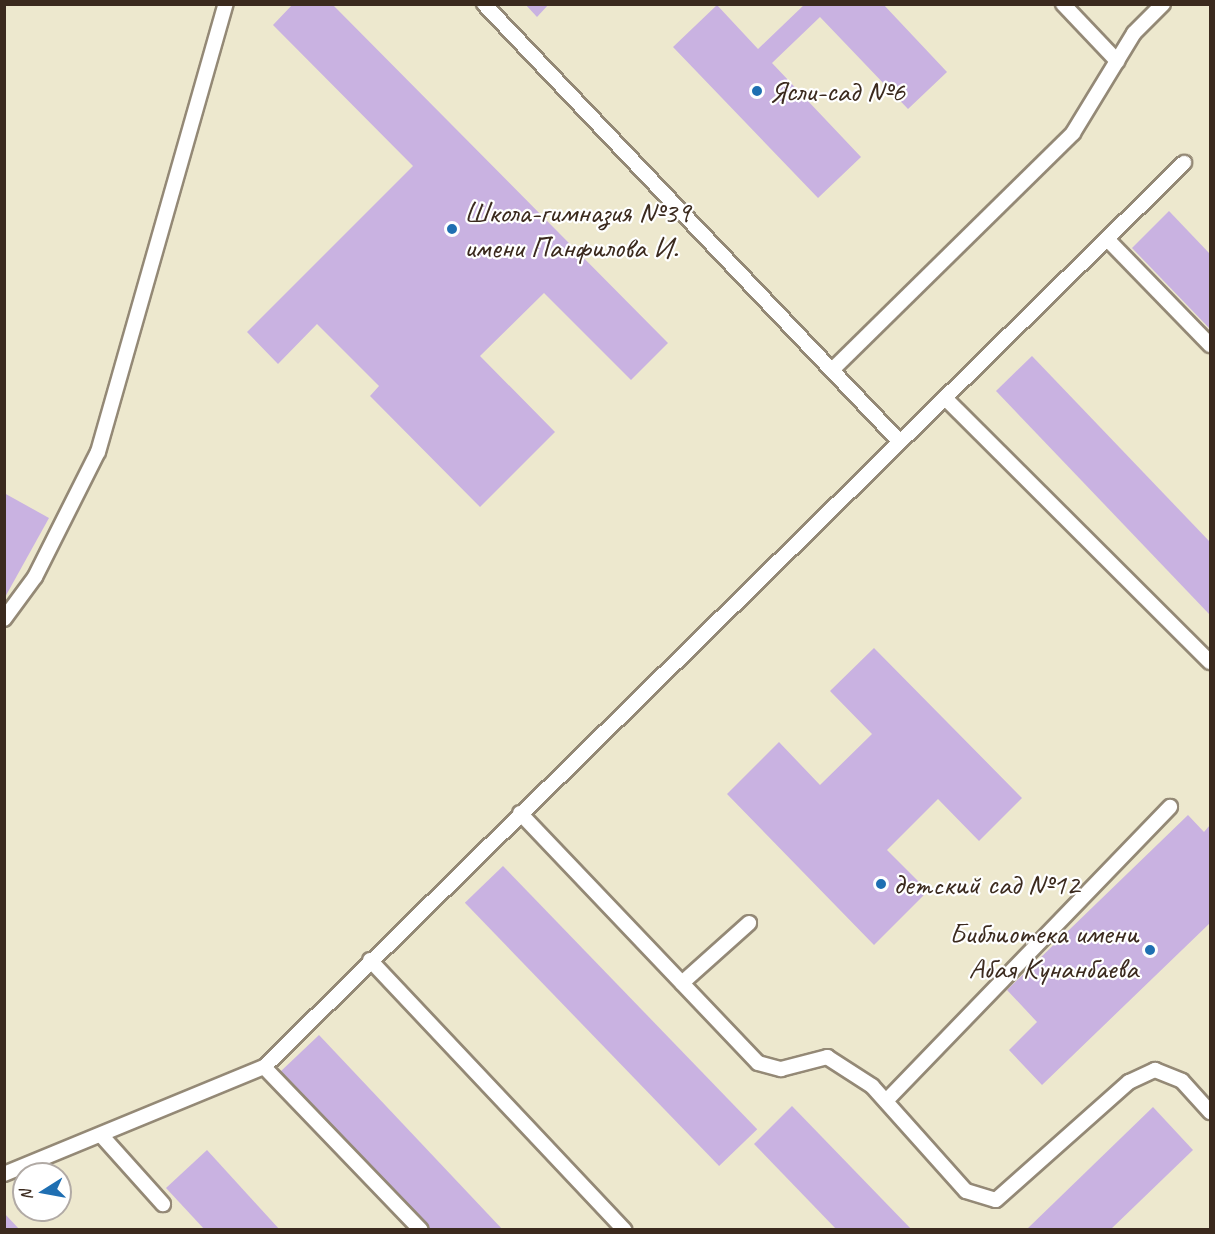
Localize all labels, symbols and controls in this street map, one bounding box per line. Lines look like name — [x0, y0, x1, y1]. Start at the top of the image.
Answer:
place label: Ясли-сад №6 — [769, 73, 905, 109]
marker: Ясли-сад №6 — [750, 84, 764, 98]
place label: Школа-гимназия №39 имени Панфилова И. — [464, 194, 690, 264]
marker: Школа-гимназия №39 имени Панфилова И. — [445, 222, 459, 236]
place label: детский сад №12 — [893, 866, 1079, 902]
marker: детский сад №12 — [874, 877, 888, 891]
place label: Библиотека имени Абая Кунанбаева — [953, 915, 1138, 986]
marker: Библиотека имени Абая Кунанбаева — [1143, 943, 1157, 957]
north arrow — [12, 1162, 72, 1222]
text: N — [16, 1188, 37, 1202]

